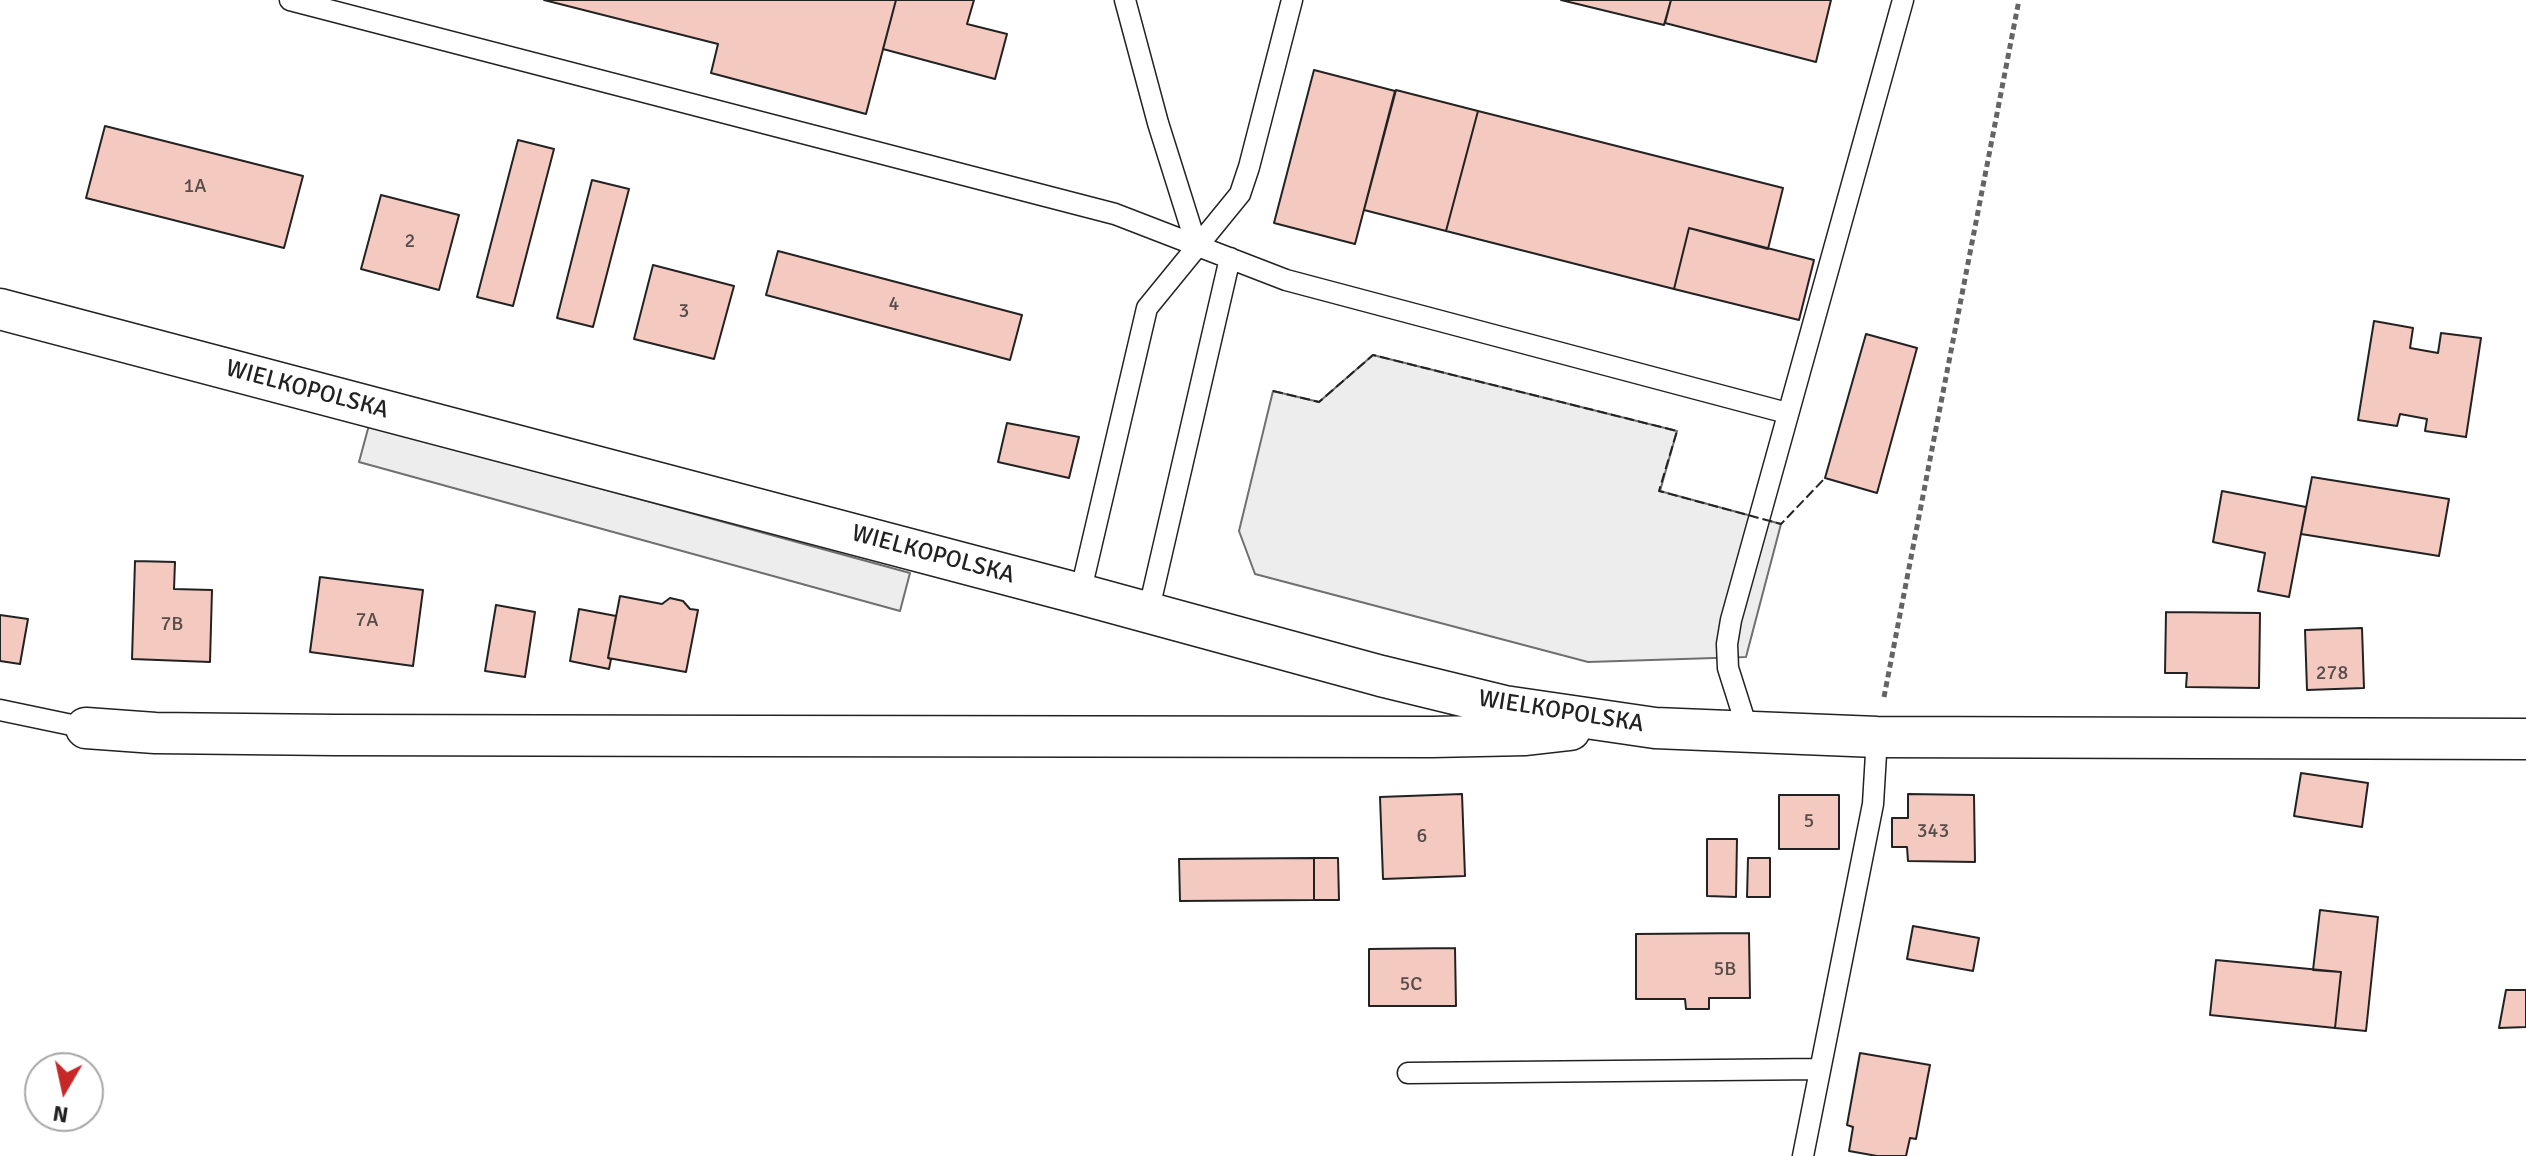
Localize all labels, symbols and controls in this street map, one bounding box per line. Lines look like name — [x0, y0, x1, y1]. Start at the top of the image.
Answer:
house number: 1A — [183, 175, 207, 199]
house number: 2 — [405, 230, 415, 254]
house number: 4 — [889, 293, 899, 317]
house number: 3 — [679, 300, 689, 324]
street label: WIELKOPOLSKA — [223, 354, 391, 426]
street label: WIELKOPOLSKA — [849, 519, 1017, 591]
house number: 7A — [355, 609, 379, 633]
house number: 7B — [161, 613, 183, 637]
house number: 278 — [2316, 662, 2348, 686]
street label: WIELKOPOLSKA — [1476, 685, 1646, 739]
house number: 5 — [1804, 810, 1814, 834]
house number: 343 — [1917, 820, 1949, 844]
house number: 6 — [1417, 825, 1427, 849]
house number: 5B — [1714, 958, 1736, 982]
house number: 5C — [1400, 973, 1422, 997]
north arrow — [24, 1052, 104, 1132]
text: N — [51, 1100, 70, 1129]

